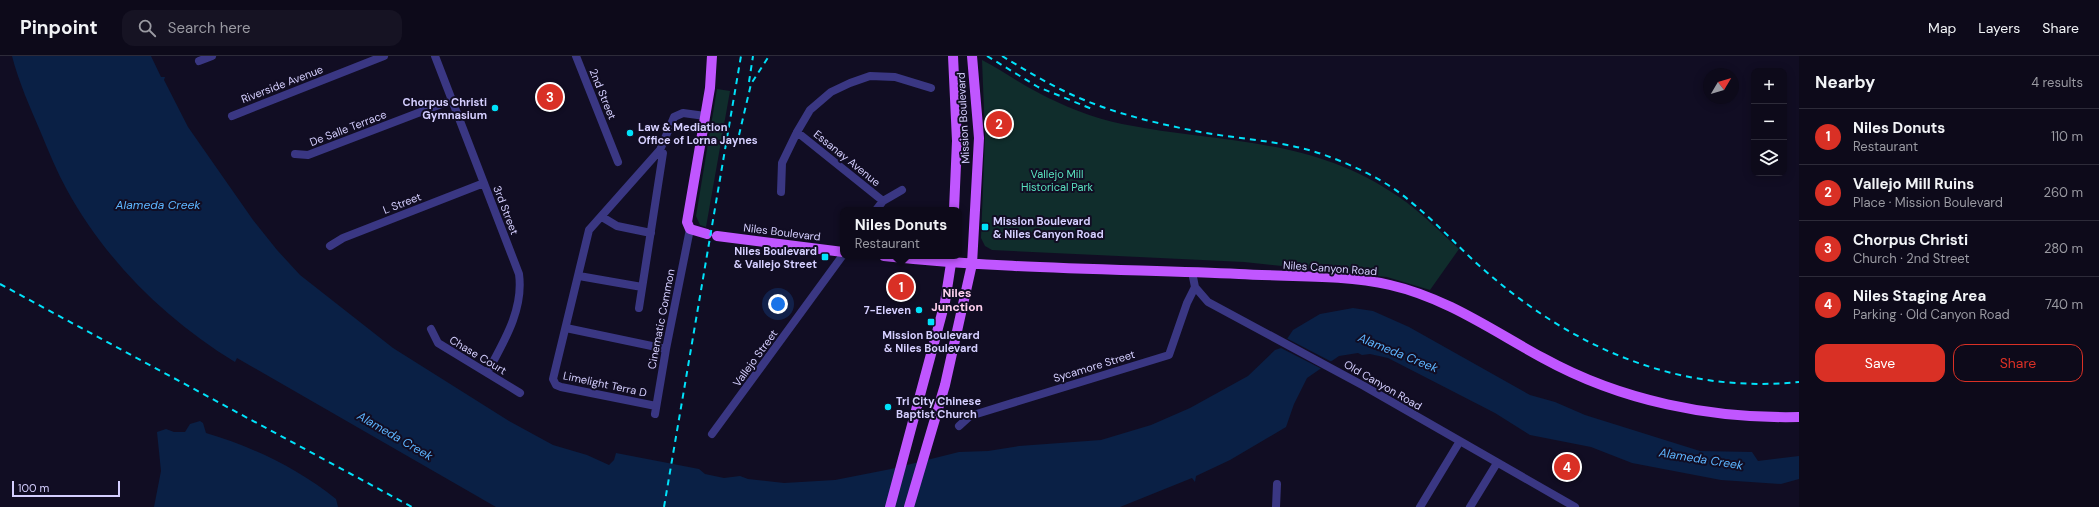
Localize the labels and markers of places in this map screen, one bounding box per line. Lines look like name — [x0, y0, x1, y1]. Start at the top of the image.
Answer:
pin: 3 — [537, 82, 563, 112]
place label: Chorpus Christi Gymnasium — [403, 95, 487, 122]
marker: Chorpus Christi Gymnasium — [490, 103, 500, 113]
pin: 2 — [986, 109, 1012, 139]
place label: Law & Mediation Office of Lorna Jaynes — [638, 120, 758, 147]
marker: Law & Mediation Office of Lorna Jaynes — [625, 128, 635, 138]
place label: Mission Boulevard & Niles Canyon Road — [993, 214, 1104, 241]
marker: Mission Boulevard & Niles Canyon Road — [980, 222, 990, 232]
place label: Niles Boulevard & Vallejo Street — [734, 244, 817, 271]
marker: Niles Boulevard & Vallejo Street — [820, 252, 830, 262]
pin: 1 — [888, 272, 914, 302]
place label: 7-Eleven — [864, 303, 911, 317]
marker: 7-Eleven — [914, 305, 924, 315]
marker: Mission Boulevard & Niles Boulevard — [926, 317, 936, 327]
place label: Mission Boulevard & Niles Boulevard — [882, 328, 980, 355]
place label: Tri City Chinese Baptist Church — [896, 394, 981, 421]
marker: Tri City Chinese Baptist Church — [883, 402, 893, 412]
pin: 4 — [1554, 452, 1580, 482]

